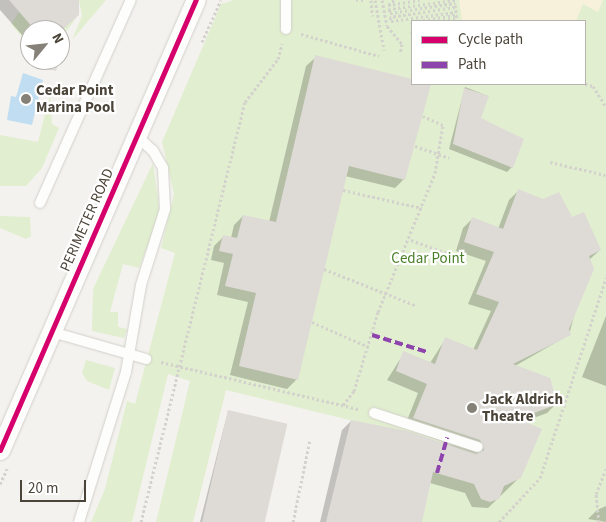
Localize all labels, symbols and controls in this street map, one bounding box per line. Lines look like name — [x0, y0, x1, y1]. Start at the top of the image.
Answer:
north arrow — [20, 20, 70, 70]
legend — [411, 20, 586, 85]
text: Cycle path — [458, 29, 523, 50]
text: N — [46, 30, 68, 47]
text: Path — [458, 54, 486, 75]
place label: Cedar Point Marina Pool — [36, 81, 114, 116]
marker: Cedar Point Marina Pool — [20, 93, 32, 105]
street label: PERIMETER ROAD — [56, 166, 118, 274]
park label: Cedar Point — [391, 250, 465, 268]
place label: Jack Aldrich Theatre — [482, 390, 563, 425]
marker: Jack Aldrich Theatre — [466, 402, 478, 414]
scale bar — [22, 470, 89, 502]
text: 20 m — [28, 478, 58, 499]

